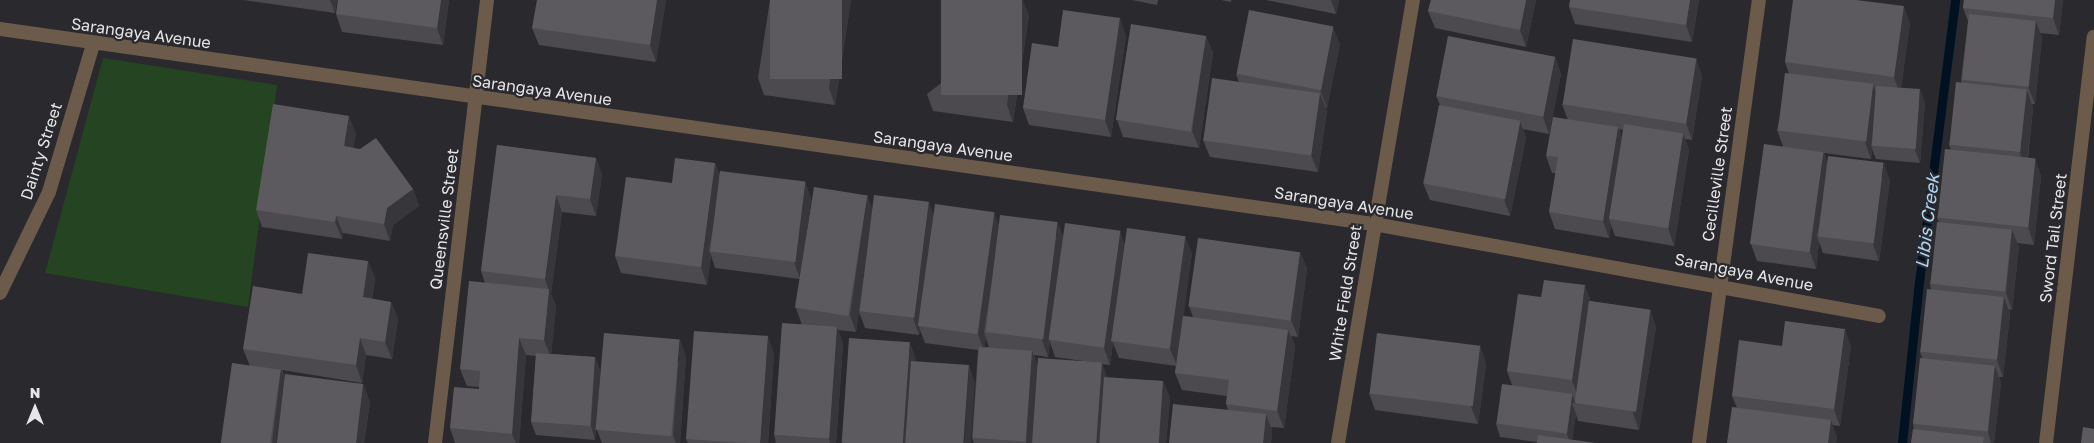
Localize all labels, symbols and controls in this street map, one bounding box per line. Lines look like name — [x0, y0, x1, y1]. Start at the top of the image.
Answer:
street label: Sarangaya Avenue — [70, 14, 212, 52]
street label: Sarangaya Avenue — [471, 71, 613, 109]
street label: Dainty Street — [16, 100, 66, 202]
street label: Cecilleville Street — [1698, 105, 1736, 243]
street label: Sarangaya Avenue — [872, 127, 1014, 165]
street label: Queensville Street — [426, 147, 462, 291]
water label: Libis Creek — [1910, 172, 1944, 270]
street label: Sword Tail Street — [2036, 172, 2070, 304]
street label: Sarangaya Avenue — [1273, 183, 1415, 223]
street label: White Field Street — [1325, 223, 1365, 363]
street label: Sarangaya Avenue — [1673, 249, 1815, 295]
north arrow — [10, 383, 60, 433]
text: N — [30, 384, 40, 401]

